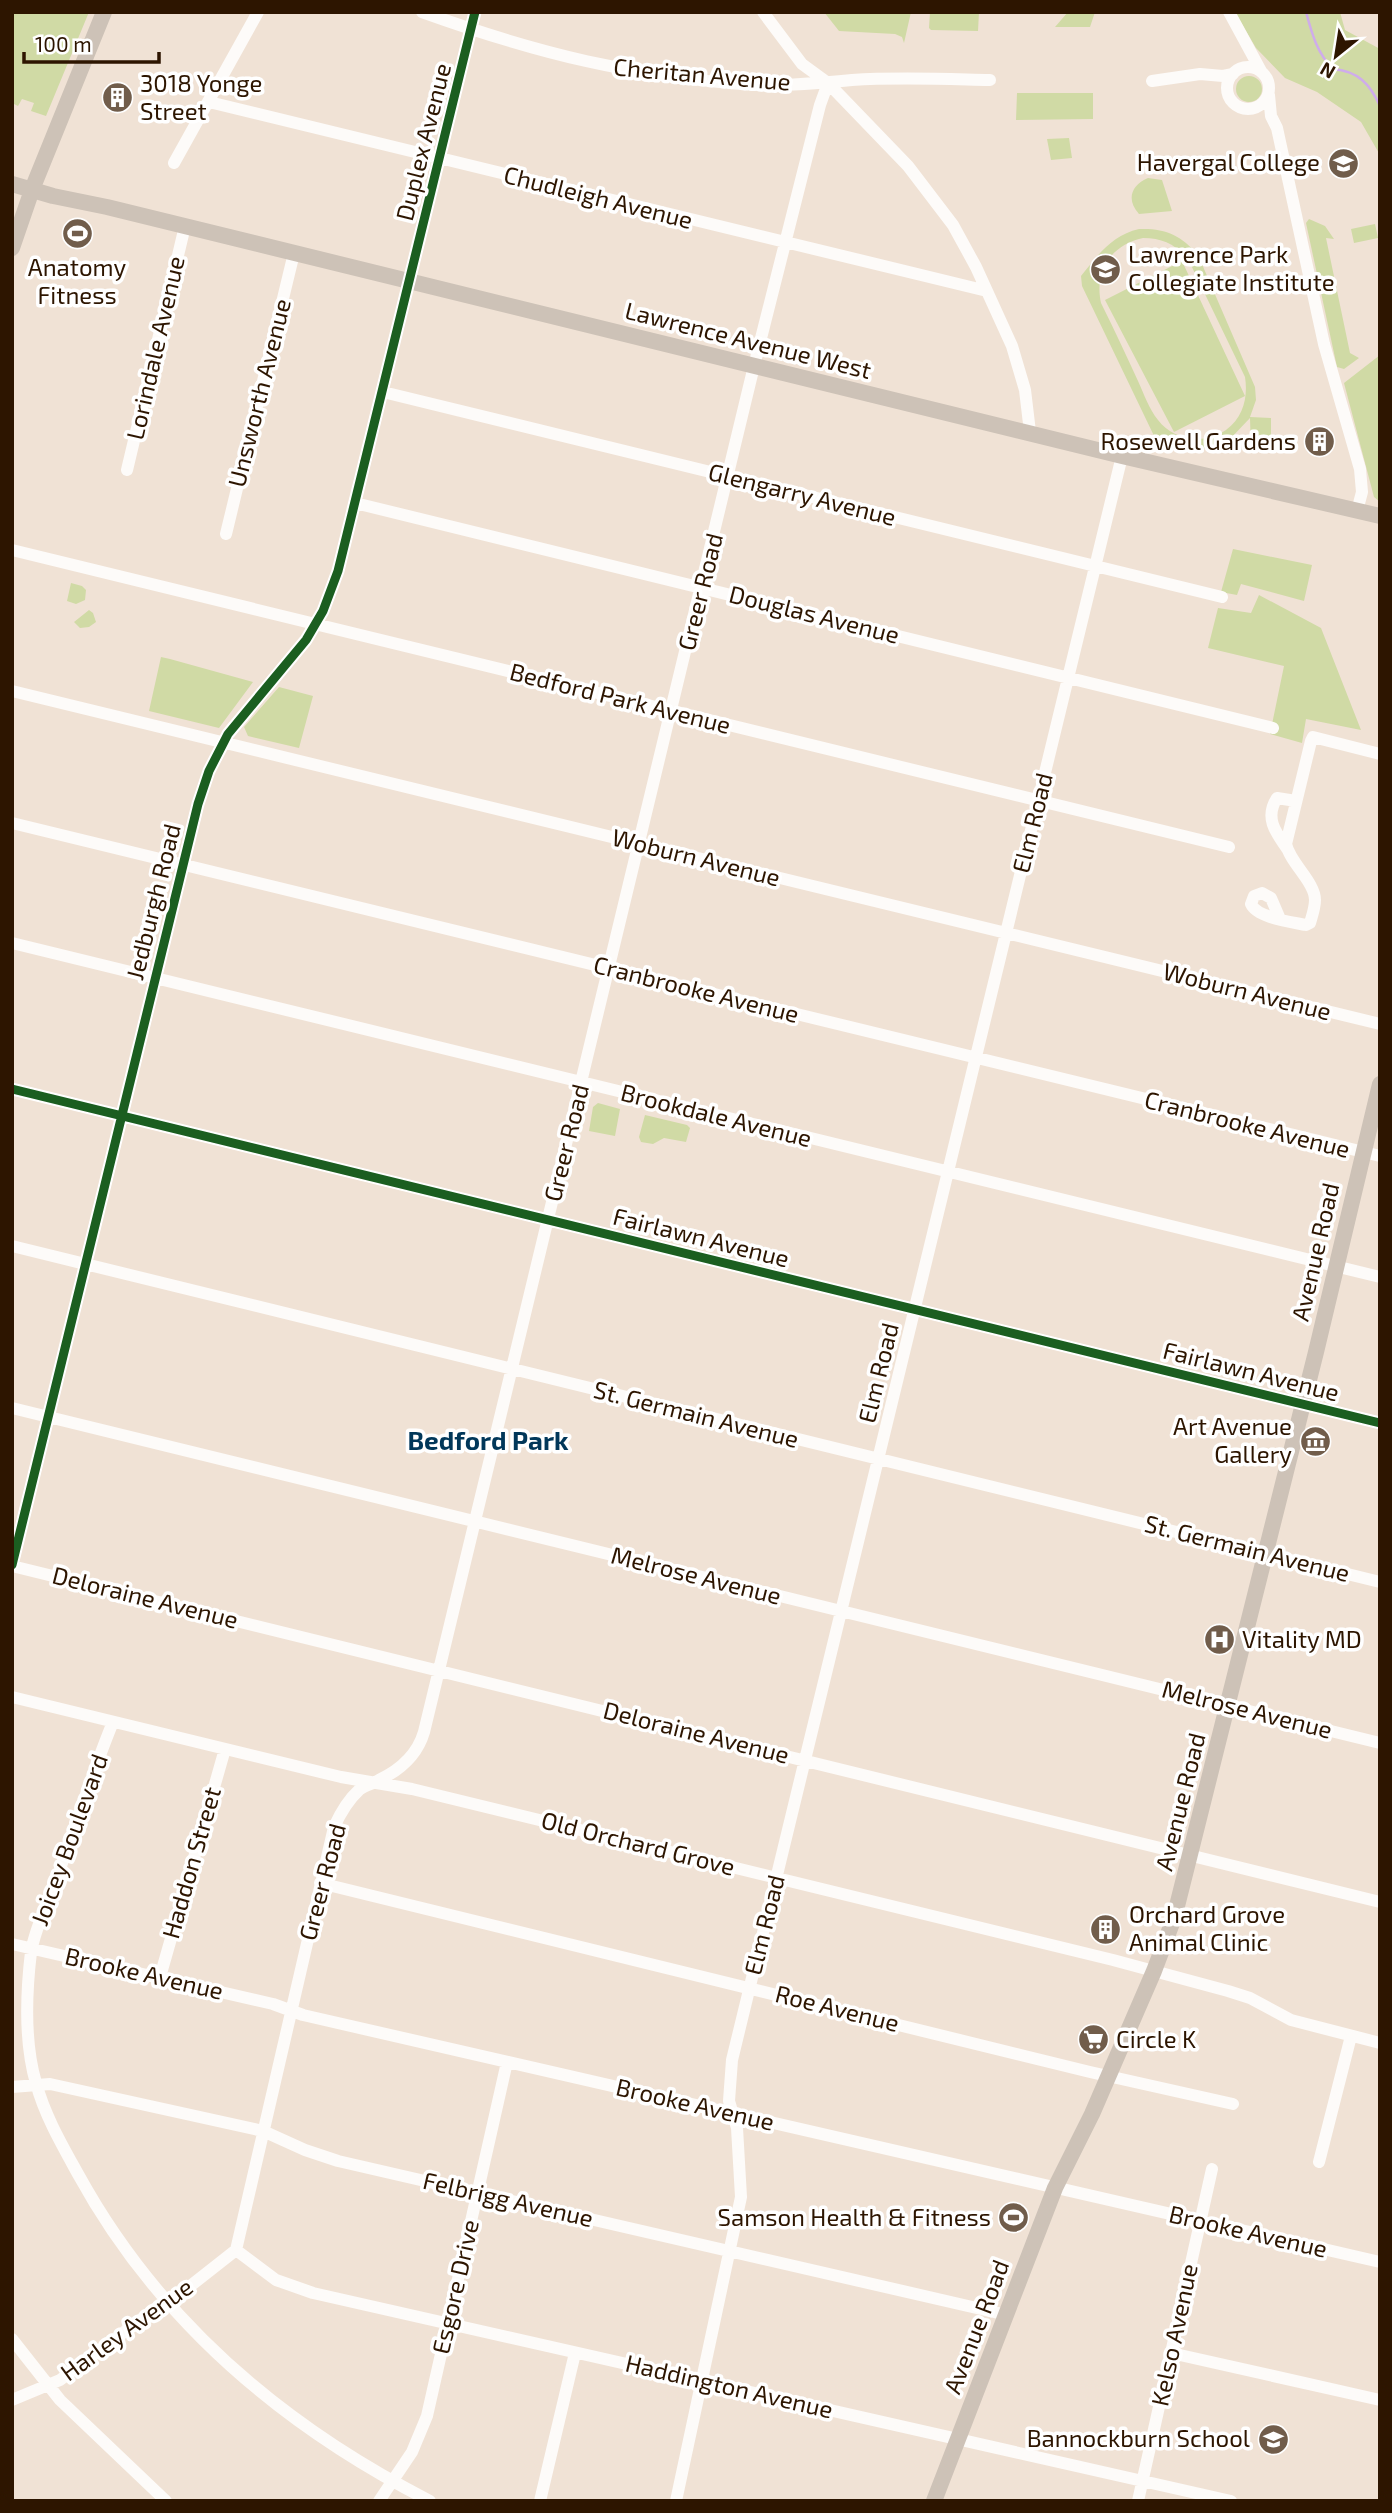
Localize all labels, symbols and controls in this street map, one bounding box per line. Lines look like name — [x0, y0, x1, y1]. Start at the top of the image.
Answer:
scale bar — [24, 21, 159, 65]
north arrow — [1301, 21, 1371, 91]
text: 100 m — [35, 31, 92, 56]
street label: Cheritan Avenue — [612, 51, 792, 96]
text: N — [1316, 58, 1339, 85]
street label: Duplex Avenue — [389, 60, 456, 223]
place label: 3018 Yonge Street — [140, 68, 262, 125]
building icon: 3018 Yonge Street — [100, 81, 134, 115]
school or university icon: Havergal College — [1326, 146, 1360, 180]
place label: Havergal College — [1137, 147, 1320, 176]
street label: Chudleigh Avenue — [501, 159, 696, 234]
sports icon: Anatomy Fitness — [60, 217, 94, 251]
place label: Lawrence Park Collegiate Institute — [1128, 239, 1335, 296]
place label: Anatomy Fitness — [28, 252, 127, 309]
school or university icon: Lawrence Park Collegiate Institute — [1088, 252, 1122, 286]
street label: Lorindale Avenue — [119, 253, 190, 442]
street label: Unsworth Avenue — [221, 295, 296, 490]
street label: Lawrence Avenue West — [622, 295, 874, 384]
building icon: Rosewell Gardens — [1302, 425, 1336, 459]
place label: Rosewell Gardens — [1101, 426, 1296, 455]
street label: Glengarry Avenue — [706, 456, 899, 531]
street label: Greer Road — [671, 530, 728, 653]
street label: Douglas Avenue — [726, 578, 902, 649]
street label: Bedford Park Avenue — [507, 656, 734, 739]
street label: Elm Road — [1005, 770, 1058, 876]
street label: Jedburgh Road — [119, 821, 186, 983]
street label: Woburn Avenue — [609, 822, 783, 891]
street label: Cranbrooke Avenue — [591, 949, 802, 1028]
street label: Woburn Avenue — [1160, 956, 1334, 1025]
street label: Brookdale Avenue — [618, 1077, 815, 1152]
street label: Greer Road — [537, 1081, 594, 1204]
street label: Cranbrooke Avenue — [1142, 1084, 1353, 1163]
street label: Avenue Road — [1285, 1180, 1345, 1324]
street label: Fairlawn Avenue — [610, 1201, 792, 1272]
street label: Elm Road — [851, 1320, 904, 1426]
street label: Fairlawn Avenue — [1160, 1335, 1342, 1406]
street label: St. Germain Avenue — [591, 1374, 802, 1453]
place label: Art Avenue Gallery — [1173, 1411, 1292, 1468]
district label: Bedford Park — [407, 1424, 569, 1455]
museum icon: Art Avenue Gallery — [1298, 1424, 1332, 1458]
street label: St. Germain Avenue — [1142, 1508, 1353, 1587]
street label: Melrose Avenue — [608, 1539, 784, 1610]
street label: Deloraine Avenue — [49, 1559, 241, 1634]
hospital icon: Vitality MD — [1202, 1623, 1236, 1657]
place label: Vitality MD — [1242, 1624, 1362, 1653]
street label: Melrose Avenue — [1159, 1673, 1335, 1744]
street label: Deloraine Avenue — [600, 1694, 792, 1769]
street label: Avenue Road — [1148, 1730, 1211, 1874]
street label: Joicey Boulevard — [24, 1750, 113, 1929]
street label: Haddon Street — [155, 1783, 226, 1942]
street label: Old Orchard Grove — [539, 1804, 738, 1881]
street label: Greer Road — [292, 1820, 351, 1943]
street label: Elm Road — [737, 1872, 790, 1978]
place label: Orchard Grove Animal Clinic — [1129, 1899, 1285, 1956]
building icon: Orchard Grove Animal Clinic — [1089, 1912, 1123, 1946]
street label: Brooke Avenue — [62, 1940, 226, 2005]
street label: Roe Avenue — [773, 1978, 902, 2037]
supermarket icon: Circle K — [1076, 2023, 1110, 2057]
place label: Circle K — [1116, 2024, 1196, 2053]
street label: Brooke Avenue — [613, 2071, 777, 2136]
street label: Felbrigg Avenue — [420, 2165, 596, 2232]
street label: Brooke Avenue — [1166, 2198, 1330, 2263]
sports icon: Samson Health & Fitness — [997, 2201, 1031, 2235]
place label: Samson Health & Fitness — [718, 2202, 991, 2231]
street label: Esgore Drive — [425, 2217, 484, 2357]
street label: Avenue Road — [937, 2255, 1014, 2398]
street label: Kelso Avenue — [1144, 2261, 1203, 2409]
street label: Harley Avenue — [54, 2271, 198, 2386]
street label: Haddington Avenue — [623, 2348, 836, 2424]
school or university icon: Bannockburn School — [1256, 2422, 1290, 2456]
place label: Bannockburn School — [1027, 2423, 1250, 2452]

